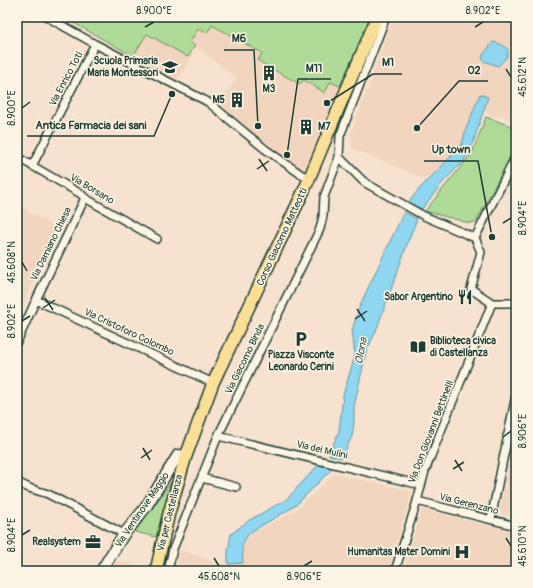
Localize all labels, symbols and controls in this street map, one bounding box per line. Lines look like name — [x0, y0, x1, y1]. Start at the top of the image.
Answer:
text: 8.900°E — [136, 5, 172, 17]
text: 8.902°E — [466, 5, 500, 17]
callout: M6 — [224, 27, 254, 50]
text: M6 — [232, 32, 247, 45]
street label: Via Enrico Toti — [47, 50, 85, 108]
callout: M1 — [373, 51, 402, 74]
place label: Scuola Primaria Maria Montessori — [87, 55, 158, 79]
callout: M11 — [298, 56, 331, 79]
text: M1 — [382, 56, 394, 69]
text: 45.612°N — [517, 57, 529, 97]
school or university icon: Scuola Primaria Maria Montessori — [161, 58, 179, 76]
callout: O2 — [459, 58, 488, 81]
text: M11 — [306, 62, 322, 75]
building icon: M3 — [260, 64, 278, 82]
text: O2 — [467, 64, 481, 77]
place label: M3 — [263, 83, 276, 95]
text: 8.900°E — [6, 90, 18, 126]
building icon: M5 — [228, 91, 246, 109]
place label: M5 — [212, 94, 226, 106]
callout: Antica Farmacia dei sani — [27, 113, 154, 136]
building icon: M7 — [297, 118, 315, 136]
text: Antica Farmacia dei sani — [36, 119, 146, 132]
place label: M7 — [318, 121, 331, 133]
callout: Up town — [424, 138, 478, 161]
text: Up town — [432, 143, 470, 156]
street label: Via Borsano — [68, 171, 117, 207]
street label: Corso Giacomo Matteotti — [254, 186, 310, 288]
text: 8.904°E — [517, 201, 529, 235]
street label: Via Damiano Chiesa — [28, 205, 74, 283]
text: 45.608°N — [6, 241, 18, 283]
restaurant icon: Sabor Argentino — [456, 288, 474, 306]
place label: Sabor Argentino — [384, 291, 454, 303]
text: 8.902°E — [6, 304, 18, 338]
street label: Via Cristoforo Colombo — [82, 306, 176, 358]
street label: Via Giacomo Binda — [223, 322, 267, 396]
parking icon: Piazza Visconte Leonardo Cerini — [292, 330, 310, 348]
place label: Biblioteca civica di Castellanza — [430, 335, 496, 359]
water label: Olona — [352, 336, 370, 365]
library icon: Biblioteca civica di Castellanza — [409, 338, 427, 356]
place label: Piazza Visconte Leonardo Cerini — [268, 349, 335, 373]
street label: Via Don Giovanni Bettinelli — [406, 379, 456, 485]
text: 8.906°E — [517, 414, 529, 448]
street label: Via dei Mulini — [295, 438, 349, 462]
street label: Via Ventinove Maggio — [112, 469, 172, 550]
street label: Via per Castellanza — [155, 473, 185, 553]
street label: Via Gerenzano — [438, 491, 501, 517]
text: 8.904°E — [6, 518, 18, 552]
text: 45.610°N — [517, 525, 529, 567]
office icon: Realsystem — [84, 533, 102, 551]
place label: Realsystem — [32, 536, 81, 548]
hospital icon: Humanitas Mater Domini — [453, 543, 471, 561]
place label: Humanitas Mater Domini — [347, 546, 450, 558]
text: 45.608°N — [198, 571, 240, 583]
text: 8.906°E — [287, 571, 321, 583]

